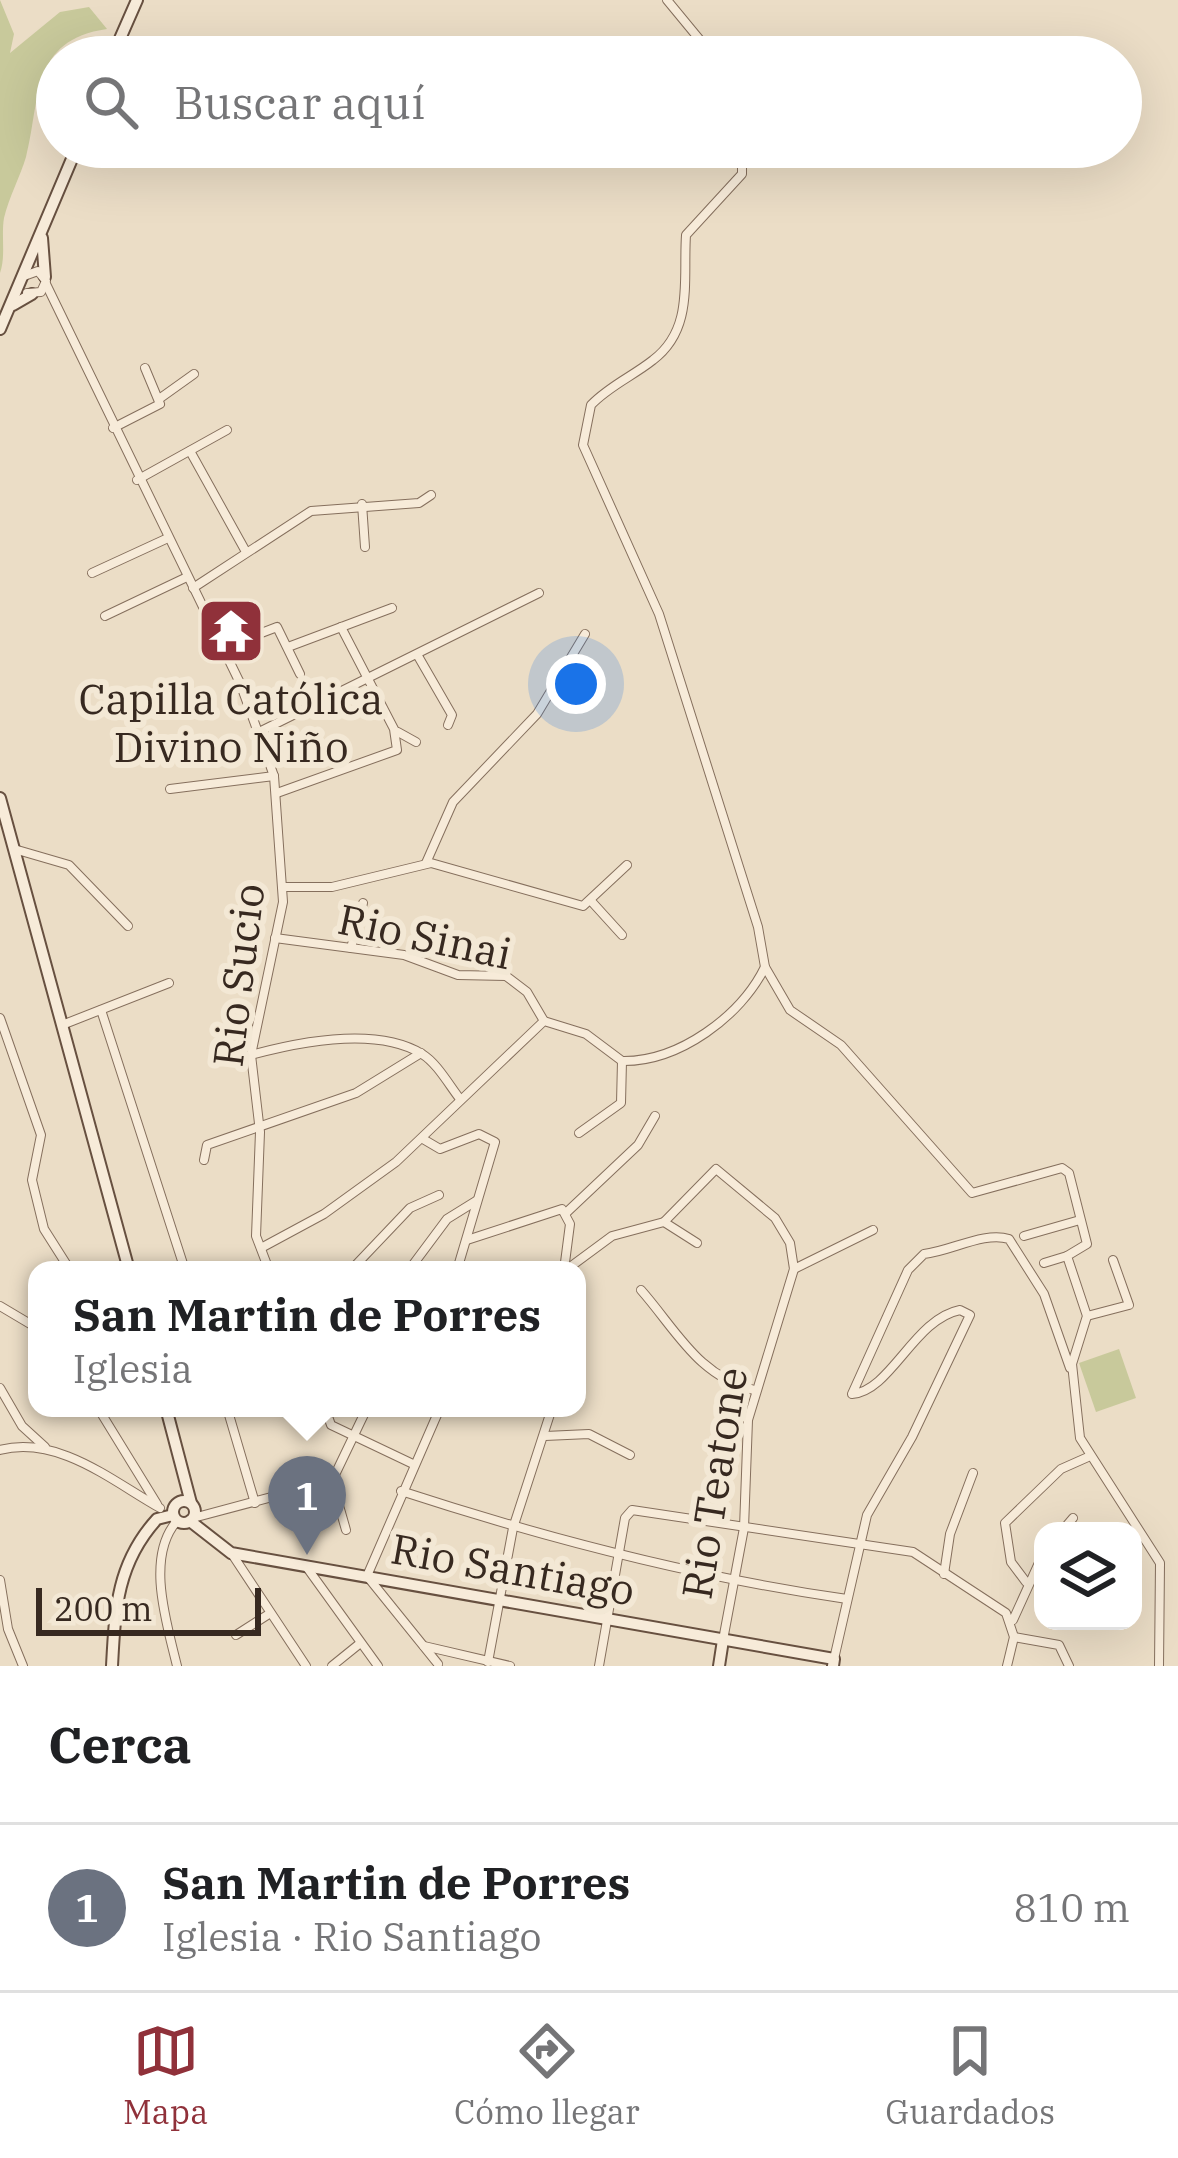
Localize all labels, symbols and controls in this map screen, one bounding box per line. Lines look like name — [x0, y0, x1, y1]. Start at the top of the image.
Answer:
search box — [36, 36, 1142, 168]
icon: search — [78, 69, 144, 135]
text: Buscar aquí — [174, 73, 425, 131]
temple icon: Capilla Católica Divino Niño — [196, 596, 266, 666]
your location — [546, 654, 606, 714]
place label: Capilla Católica Divino Niño — [79, 671, 383, 774]
street label: Rio Sucio — [199, 880, 277, 1070]
street label: Rio Sinai — [333, 891, 517, 981]
popup — [28, 1261, 586, 1417]
text: San Martin de Porres — [73, 1285, 541, 1343]
text: Iglesia — [73, 1343, 193, 1394]
street label: Rio Teatone — [669, 1363, 759, 1603]
pin: 1 — [268, 1456, 346, 1555]
street label: Rio Santiago — [387, 1521, 639, 1617]
map controls — [1034, 1522, 1142, 1630]
button: layers — [1034, 1522, 1142, 1630]
scale bar — [36, 1582, 261, 1635]
text: 200 m — [54, 1587, 153, 1630]
text: Cerca — [48, 1711, 192, 1777]
text: San Martin de Porres — [162, 1853, 630, 1911]
text: 1 — [75, 1882, 99, 1933]
text: 810 m — [1014, 1882, 1130, 1933]
text: Iglesia · Rio Santiago — [162, 1911, 541, 1962]
tab: Mapa — [123, 2018, 208, 2133]
tab: Cómo llegar — [454, 2018, 640, 2133]
tab: Guardados — [885, 2018, 1055, 2133]

